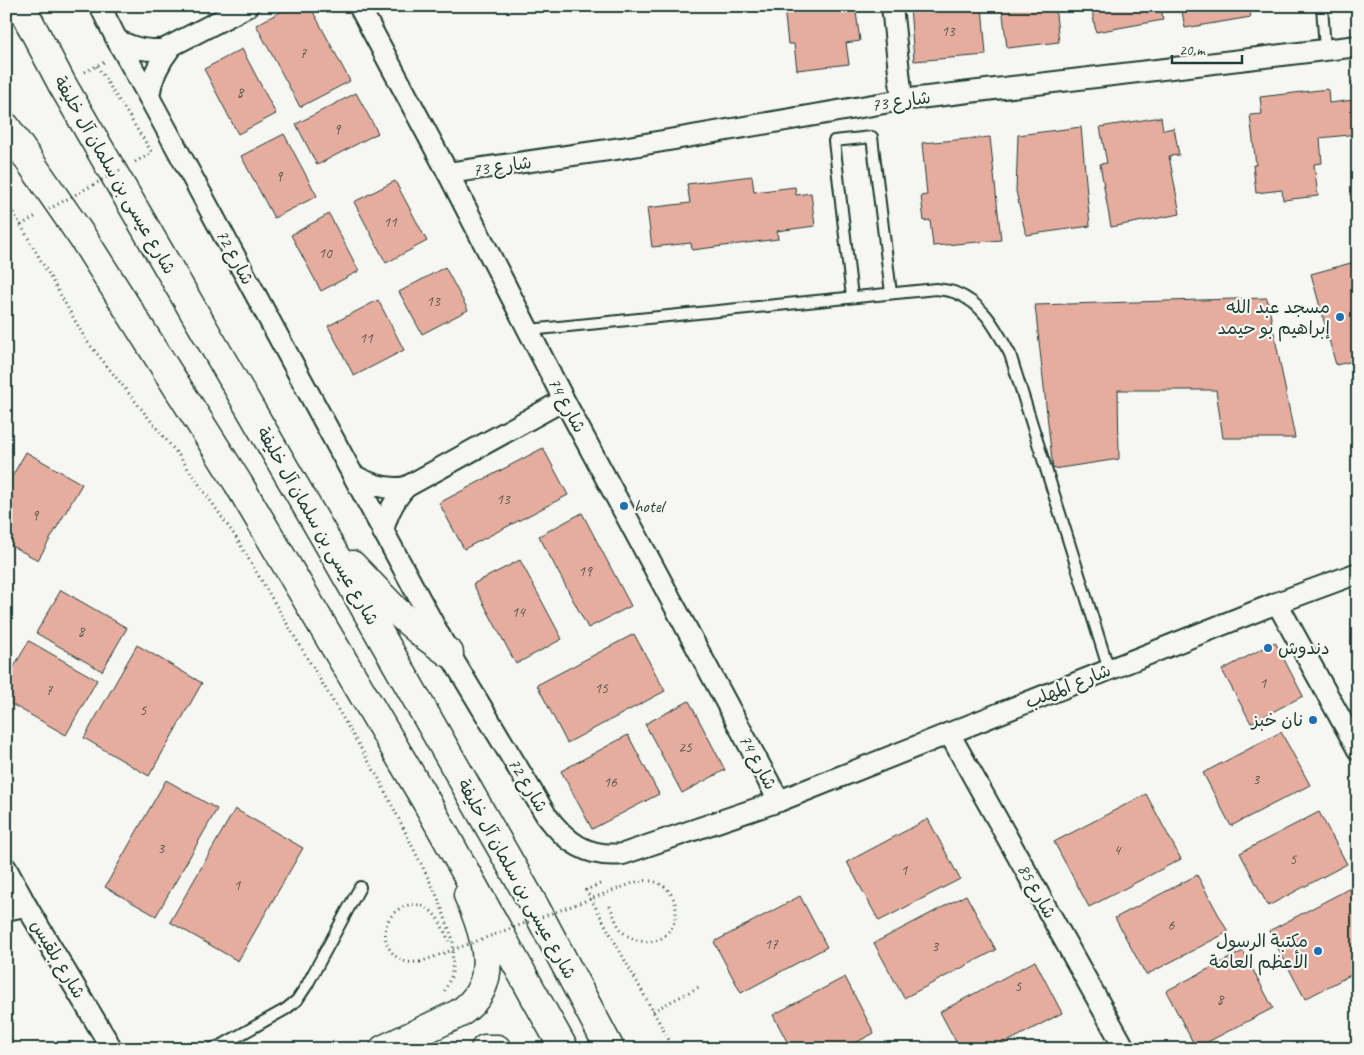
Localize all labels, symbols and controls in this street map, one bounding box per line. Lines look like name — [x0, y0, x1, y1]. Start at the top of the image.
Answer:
house number: 13 — [941, 22, 956, 41]
scale bar — [1172, 32, 1242, 64]
text: 20 m — [1179, 41, 1206, 60]
house number: 7 — [300, 44, 308, 63]
street label: شارع عيسى بن سلمان آل خليفة — [48, 72, 181, 278]
house number: 8 — [237, 83, 245, 102]
street label: شارع 73 — [870, 86, 932, 117]
house number: 9 — [334, 120, 342, 139]
street label: شارع 73 — [471, 151, 533, 182]
house number: 9 — [276, 167, 284, 186]
house number: 11 — [383, 213, 398, 232]
street label: شارع 72 — [210, 226, 259, 289]
house number: 10 — [318, 244, 333, 263]
house number: 13 — [426, 292, 441, 311]
place label: مسجد عبد الله إبراهيم بو حيمد — [1218, 296, 1330, 342]
marker: مسجد عبد الله إبراهيم بو حيمد — [1334, 311, 1346, 323]
house number: 11 — [359, 329, 374, 348]
street label: شارع 74 — [542, 374, 591, 437]
street label: شارع عيسى بن سلمان آل خليفة — [251, 423, 384, 629]
house number: 13 — [496, 490, 511, 509]
place label: hotel — [634, 495, 667, 517]
marker: hotel — [618, 500, 630, 512]
house number: 9 — [32, 506, 40, 525]
house number: 19 — [578, 562, 593, 581]
house number: 14 — [511, 603, 526, 622]
house number: 8 — [78, 622, 86, 641]
place label: دندوش — [1278, 637, 1330, 659]
marker: دندوش — [1262, 642, 1274, 654]
street label: شارع المهلب — [1022, 659, 1115, 714]
house number: 1 — [1260, 674, 1268, 693]
house number: 15 — [594, 679, 609, 698]
house number: 7 — [46, 681, 54, 700]
house number: 5 — [140, 701, 148, 720]
place label: نان خبز — [1250, 709, 1303, 731]
marker: نان خبز — [1307, 714, 1319, 726]
street label: شارع 74 — [733, 731, 782, 794]
house number: 25 — [678, 738, 693, 757]
street label: شارع 72 — [502, 754, 553, 817]
house number: 3 — [1253, 770, 1261, 789]
house number: 16 — [603, 773, 618, 792]
street label: شارع عيسى بن سلمان آل خليفة — [452, 775, 581, 983]
house number: 3 — [158, 839, 166, 858]
house number: 4 — [1114, 841, 1122, 860]
house number: 5 — [1290, 850, 1298, 869]
street label: شارع 85 — [1012, 860, 1061, 923]
house number: 1 — [901, 861, 909, 880]
house number: 1 — [234, 876, 242, 895]
street label: شارع بلقيس — [25, 916, 90, 1003]
house number: 6 — [1168, 916, 1176, 935]
place label: مكتبة الرسول الأعظم العامة — [1209, 930, 1308, 976]
house number: 17 — [764, 935, 779, 954]
house number: 3 — [932, 937, 940, 956]
marker: مكتبة الرسول الأعظم العامة — [1312, 945, 1324, 957]
house number: 5 — [1015, 977, 1023, 996]
house number: 8 — [1217, 990, 1225, 1009]

